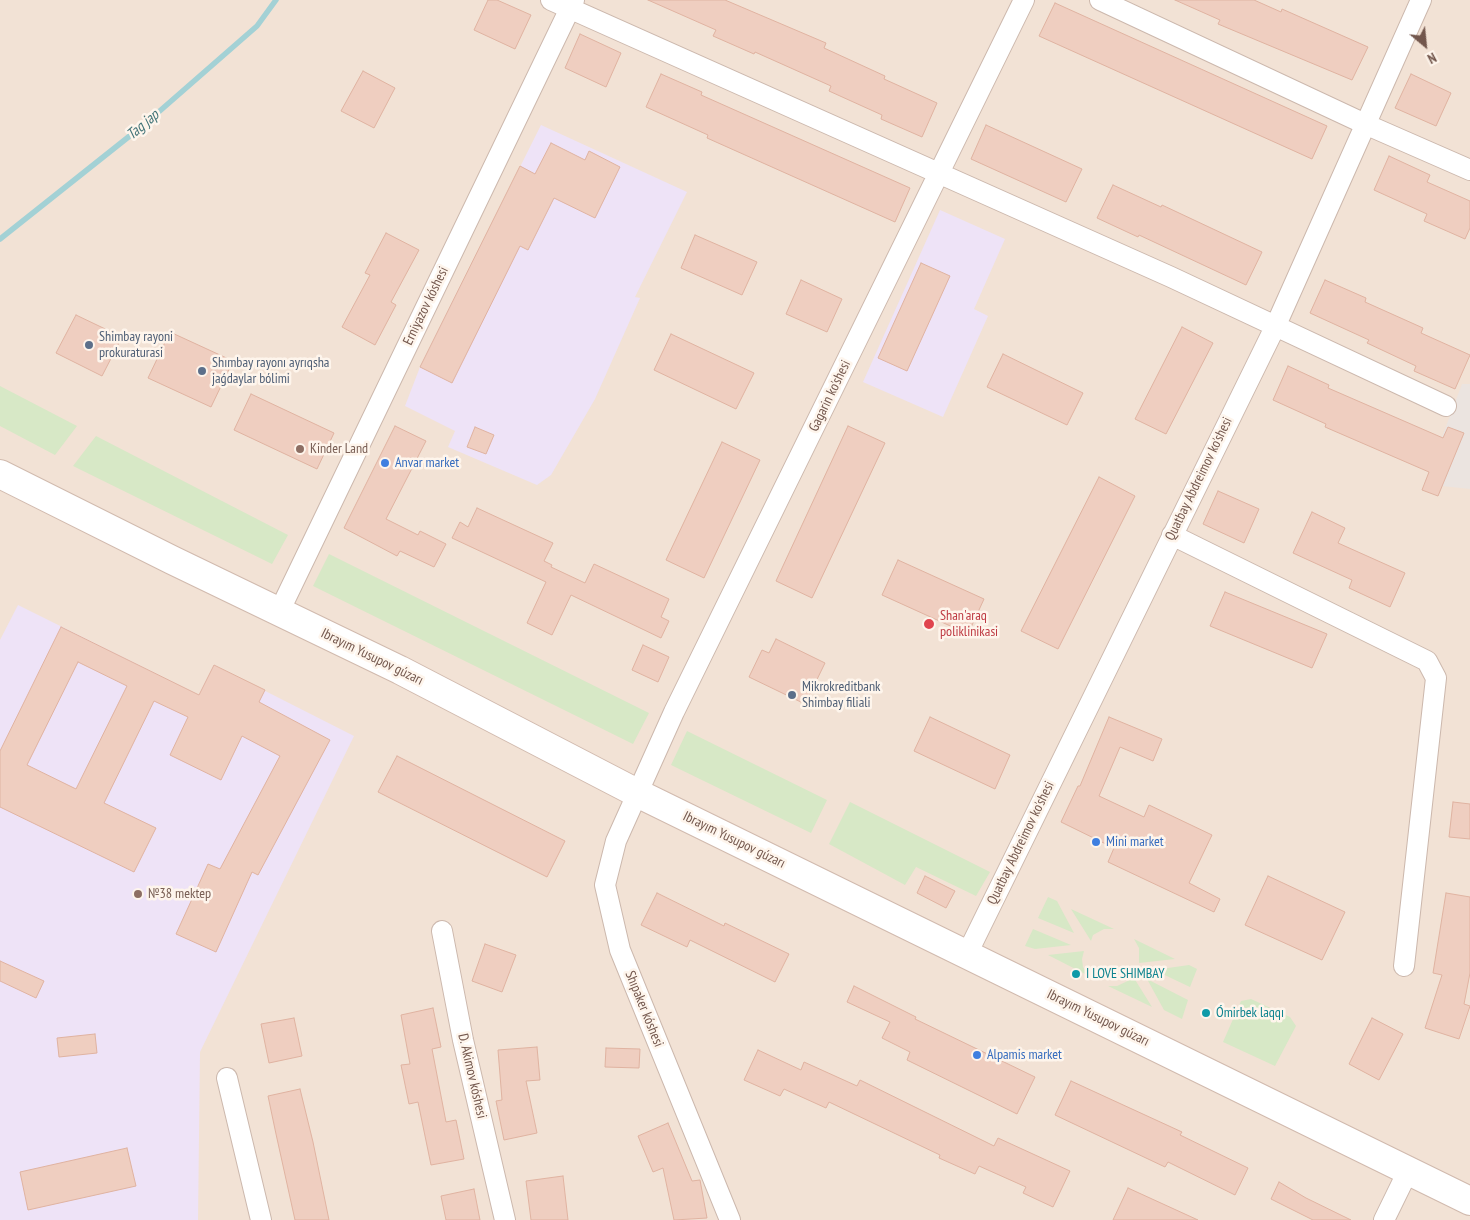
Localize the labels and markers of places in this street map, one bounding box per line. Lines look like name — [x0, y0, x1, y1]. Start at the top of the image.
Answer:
place label: Shimbay rayoni prokuraturasi — [99, 329, 173, 362]
marker: Shimbay rayoni prokuraturasi — [83, 339, 95, 351]
place label: Shımbay rayonı ayrıqsha jaǵdaylar bólimi — [212, 355, 329, 388]
marker: Shımbay rayonı ayrıqsha jaǵdaylar bólimi — [196, 365, 208, 377]
place label: Kinder Land — [310, 441, 368, 457]
marker: Kinder Land — [294, 443, 306, 455]
place label: Anvar market — [395, 455, 459, 471]
marker: Anvar market — [379, 457, 391, 469]
place label: Shan'araq poliklinikasi — [940, 608, 998, 640]
marker: Shan'araq poliklinikasi — [922, 617, 936, 631]
place label: Mikrokreditbank Shimbay filiali — [802, 679, 881, 712]
marker: Mikrokreditbank Shimbay filiali — [786, 689, 798, 701]
place label: Mini market — [1106, 834, 1164, 850]
marker: Mini market — [1090, 836, 1102, 848]
place label: №38 mektep — [148, 886, 211, 902]
marker: №38 mektep — [132, 888, 144, 900]
place label: I LOVE SHIMBAY — [1086, 966, 1165, 982]
marker: I LOVE SHIMBAY — [1070, 968, 1082, 980]
place label: Ómirbek laqqı — [1216, 1005, 1284, 1021]
marker: Ómirbek laqqı — [1200, 1007, 1212, 1019]
place label: Alpamis market — [987, 1047, 1062, 1063]
marker: Alpamis market — [971, 1049, 983, 1061]

